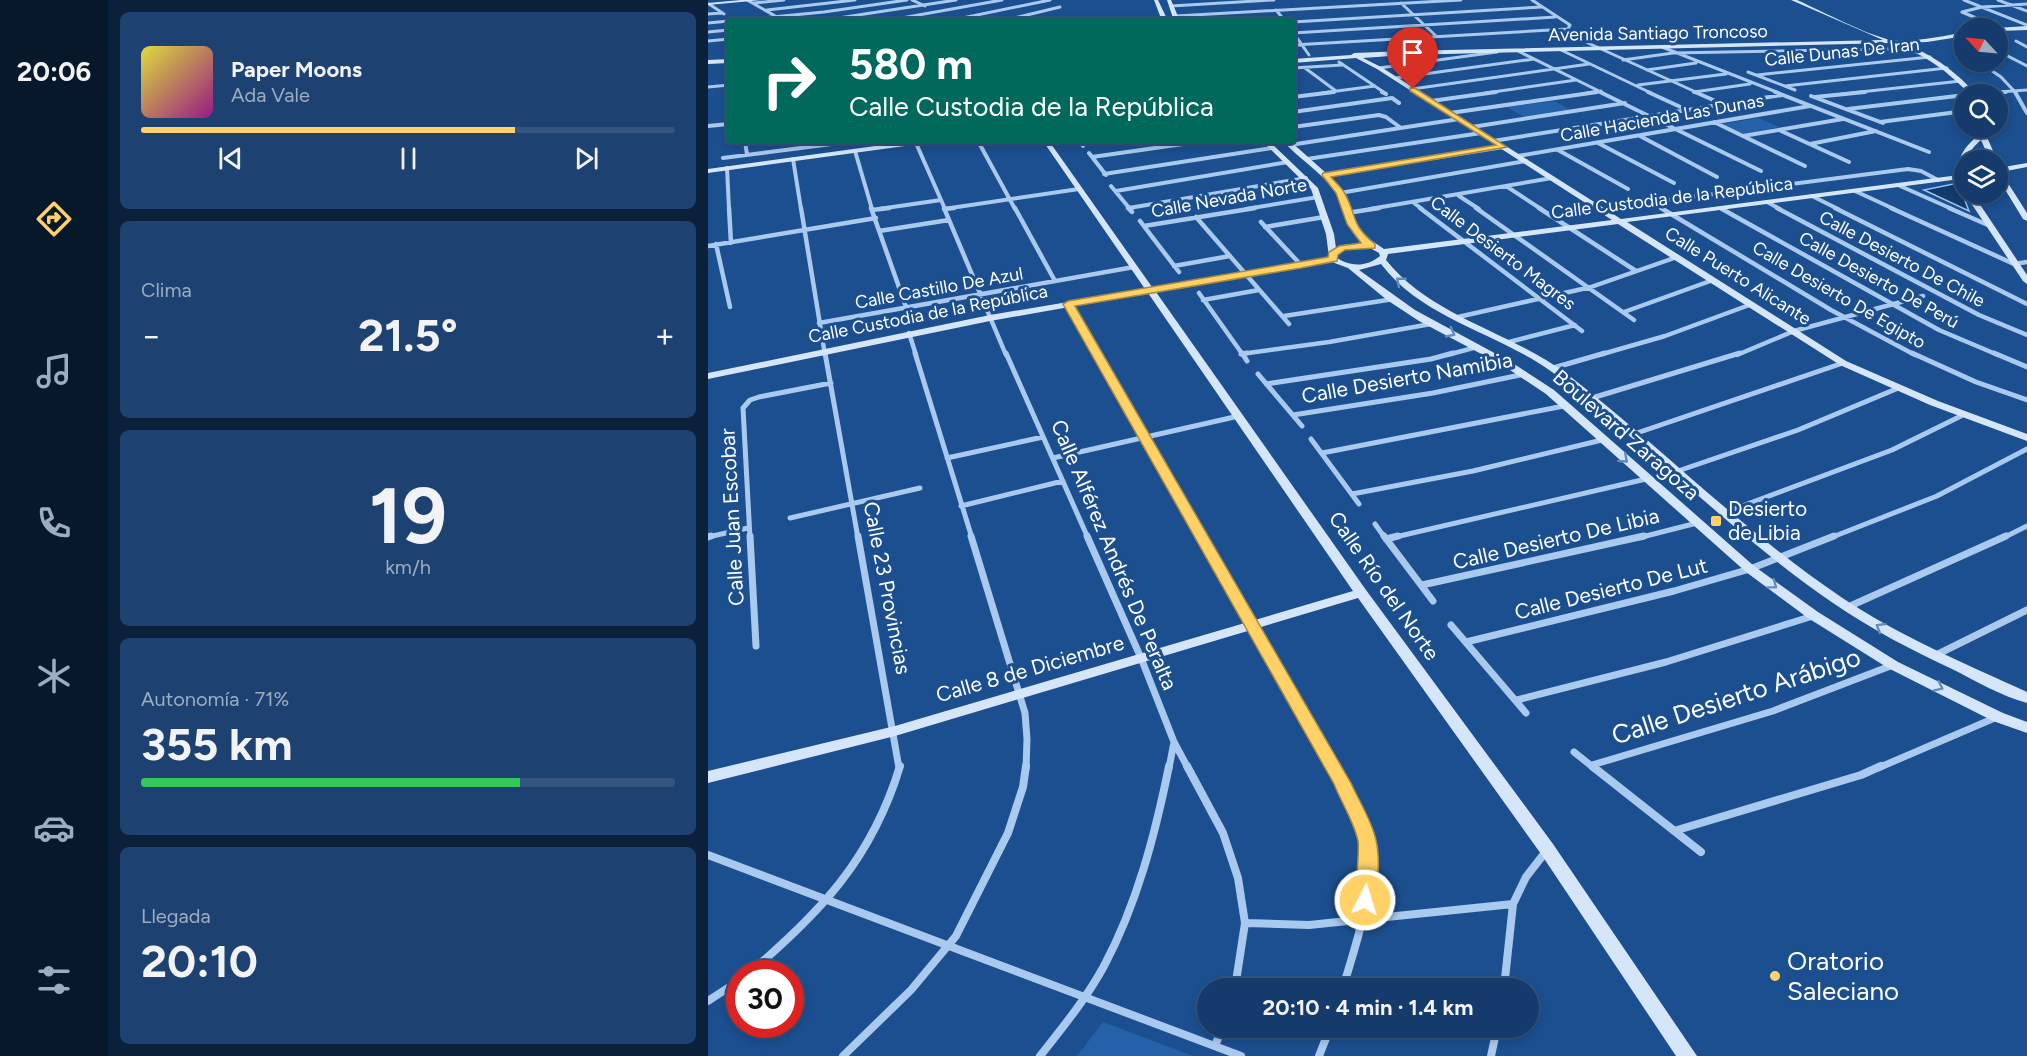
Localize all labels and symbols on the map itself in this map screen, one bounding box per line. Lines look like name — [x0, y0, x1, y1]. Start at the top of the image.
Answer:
north arrow — [1954, 18, 2008, 72]
street label: Avenida Santiago Troncoso — [1548, 20, 1768, 46]
pin — [1387, 27, 1438, 89]
street label: Calle Dunas De Iran — [1763, 33, 1921, 71]
street label: Calle Hacienda Las Dunas — [1558, 89, 1766, 147]
street label: Calle Custodia de la República — [1550, 172, 1794, 224]
street label: Calle Nevada Norte — [1150, 173, 1309, 223]
street label: Calle Desierto Magres — [1426, 191, 1580, 315]
street label: Calle Desierto De Chile — [1815, 206, 1989, 312]
street label: Calle Puerto Alicante — [1661, 222, 1815, 330]
street label: Calle Desierto De Perú — [1795, 227, 1963, 333]
street label: Calle Desierto De Egipto — [1748, 236, 1930, 354]
street label: Calle Castillo De Azul — [853, 262, 1025, 314]
one-way arrow — [1396, 277, 1407, 288]
street label: Calle Custodia de la República — [807, 280, 1049, 348]
one-way arrow — [1444, 326, 1455, 338]
street label: Calle Desierto Namibia — [1299, 347, 1514, 408]
street label: Boulevard Zaragoza — [1548, 364, 1705, 505]
street label: Calle Alférez Andrés De Peralta — [1046, 416, 1183, 694]
street label: Calle Juan Escobar — [714, 428, 749, 606]
one-way arrow — [1617, 452, 1628, 463]
place label: Desierto de Libia — [1728, 496, 1807, 545]
street label: Calle 23 Provincias — [858, 499, 916, 676]
street label: Calle Desierto De Libia — [1450, 503, 1661, 574]
street label: Calle Río del Norte — [1324, 507, 1445, 665]
marker: Desierto de Libia — [1709, 514, 1723, 528]
street label: Calle Desierto De Lut — [1512, 552, 1710, 625]
one-way arrow — [1766, 578, 1777, 589]
one-way arrow — [1876, 622, 1886, 634]
street label: Calle 8 de Diciembre — [933, 630, 1127, 707]
street label: Calle Desierto Arábigo — [1608, 641, 1864, 751]
one-way arrow — [1932, 680, 1943, 692]
position arrow — [1333, 868, 1397, 932]
place label: Oratorio Saleciano — [1787, 945, 1899, 1007]
speed limit sign: 30 — [726, 960, 804, 1038]
marker: Oratorio Saleciano — [1768, 969, 1782, 983]

